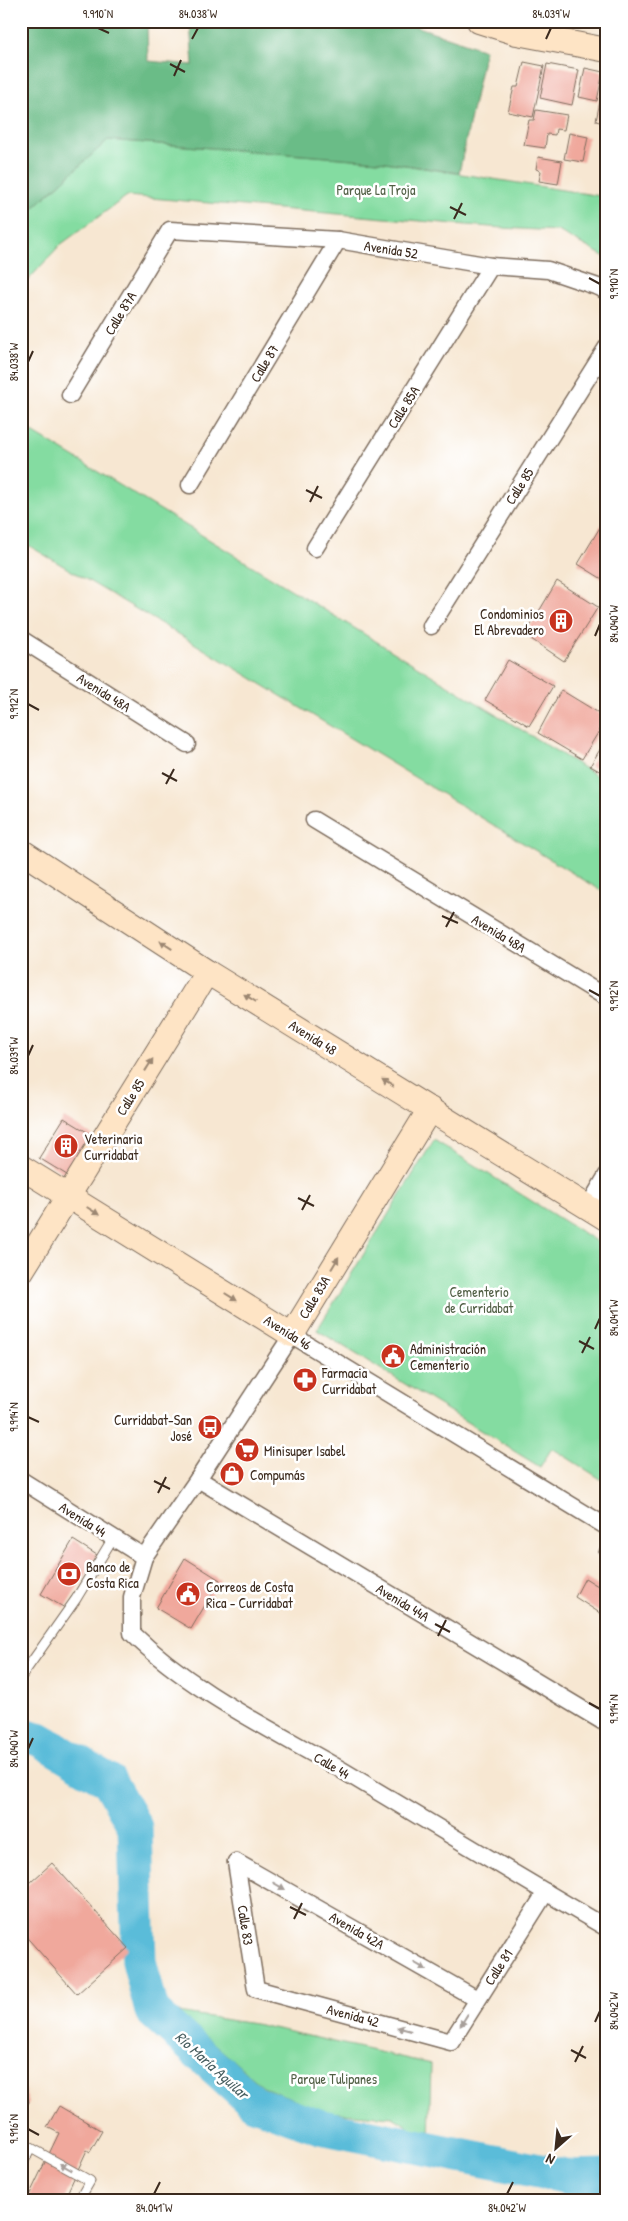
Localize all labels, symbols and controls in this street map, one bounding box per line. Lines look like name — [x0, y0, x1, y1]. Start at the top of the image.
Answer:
text: 9.910°N — [83, 5, 113, 22]
text: 84.038°W — [179, 5, 218, 22]
text: 84.039°W — [532, 5, 570, 22]
park label: Parque La Troja — [337, 180, 416, 200]
street label: Avenida 52 — [363, 235, 420, 263]
text: 9.910°N — [605, 269, 622, 299]
street label: Calle 87A — [100, 287, 141, 338]
street label: Calle 87 — [245, 340, 283, 385]
text: 84.038°W — [5, 342, 22, 381]
street label: Calle 85A — [383, 382, 424, 432]
street label: Calle 85 — [500, 464, 538, 508]
place label: Condominios El Abrevadero — [474, 604, 544, 639]
text: 84.040°W — [605, 605, 622, 643]
building icon: Condominios El Abrevadero — [548, 608, 574, 634]
street label: Avenida 48A — [74, 668, 135, 716]
text: 9.912°N — [5, 689, 22, 719]
street label: Avenida 48A — [468, 909, 530, 957]
one-way arrow — [160, 941, 173, 950]
text: 9.912°N — [605, 981, 622, 1011]
one-way arrow — [243, 993, 256, 1003]
street label: Avenida 48 — [286, 1015, 340, 1059]
text: 84.039°W — [5, 1037, 22, 1075]
one-way arrow — [145, 1059, 154, 1072]
street label: Calle 85 — [111, 1075, 149, 1119]
one-way arrow — [382, 1079, 395, 1088]
place label: Veterinaria Curridabat — [84, 1129, 143, 1164]
building icon: Veterinaria Curridabat — [53, 1133, 79, 1159]
one-way arrow — [86, 1206, 99, 1216]
one-way arrow — [331, 1257, 340, 1270]
street label: Calle 83A — [294, 1272, 334, 1322]
park label: Cementerio de Curridabat — [445, 1282, 513, 1317]
one-way arrow — [224, 1292, 237, 1301]
text: 84.041°W — [605, 1299, 622, 1336]
street label: Avenida 46 — [261, 1310, 316, 1354]
place label: Administración Cementerio — [410, 1339, 486, 1374]
public building icon: Administración Cementerio — [380, 1343, 406, 1369]
place label: Farmacia Curridabat — [321, 1363, 376, 1398]
pharmacy icon: Farmacia Curridabat — [292, 1367, 318, 1393]
text: 9.914°N — [5, 1402, 22, 1432]
place label: Curridabat-San José — [114, 1410, 192, 1445]
bus stop icon: Curridabat-San José — [197, 1414, 223, 1440]
supermarket icon: Minisuper Isabel — [234, 1437, 260, 1463]
place label: Minisuper Isabel — [264, 1441, 346, 1461]
shop icon: Compumás — [219, 1461, 245, 1487]
place label: Compumás — [250, 1465, 305, 1485]
street label: Avenida 44 — [56, 1497, 110, 1541]
place label: Banco de Costa Rica — [86, 1557, 139, 1592]
bank icon: Banco de Costa Rica — [56, 1561, 82, 1587]
place label: Correos de Costa Rica - Curridabat — [206, 1577, 294, 1612]
street label: Avenida 44A — [373, 1579, 433, 1625]
public building icon: Correos de Costa Rica - Curridabat — [175, 1581, 201, 1607]
text: 9.914°N — [605, 1694, 622, 1724]
text: 84.040°W — [5, 1730, 22, 1768]
street label: Calle 44 — [311, 1747, 353, 1783]
one-way arrow — [272, 1881, 285, 1890]
street label: Calle 83 — [233, 1904, 259, 1946]
street label: Avenida 42A — [326, 1907, 388, 1953]
street label: Calle 81 — [479, 1945, 517, 1989]
one-way arrow — [413, 1962, 427, 1970]
text: 84.042°W — [605, 1991, 622, 2030]
street label: Avenida 42 — [325, 1999, 382, 2031]
one-way arrow — [459, 2014, 468, 2027]
one-way arrow — [396, 2025, 411, 2033]
water label: Río María Aguilar — [171, 2026, 255, 2105]
park label: Parque Tulipanes — [291, 2069, 377, 2089]
text: 9.916°N — [5, 2114, 22, 2144]
north arrow — [530, 2124, 580, 2174]
text: N — [542, 2150, 558, 2170]
one-way arrow — [59, 2163, 72, 2172]
text: 84.041°W — [136, 2199, 173, 2216]
text: 84.042°W — [488, 2199, 527, 2216]

